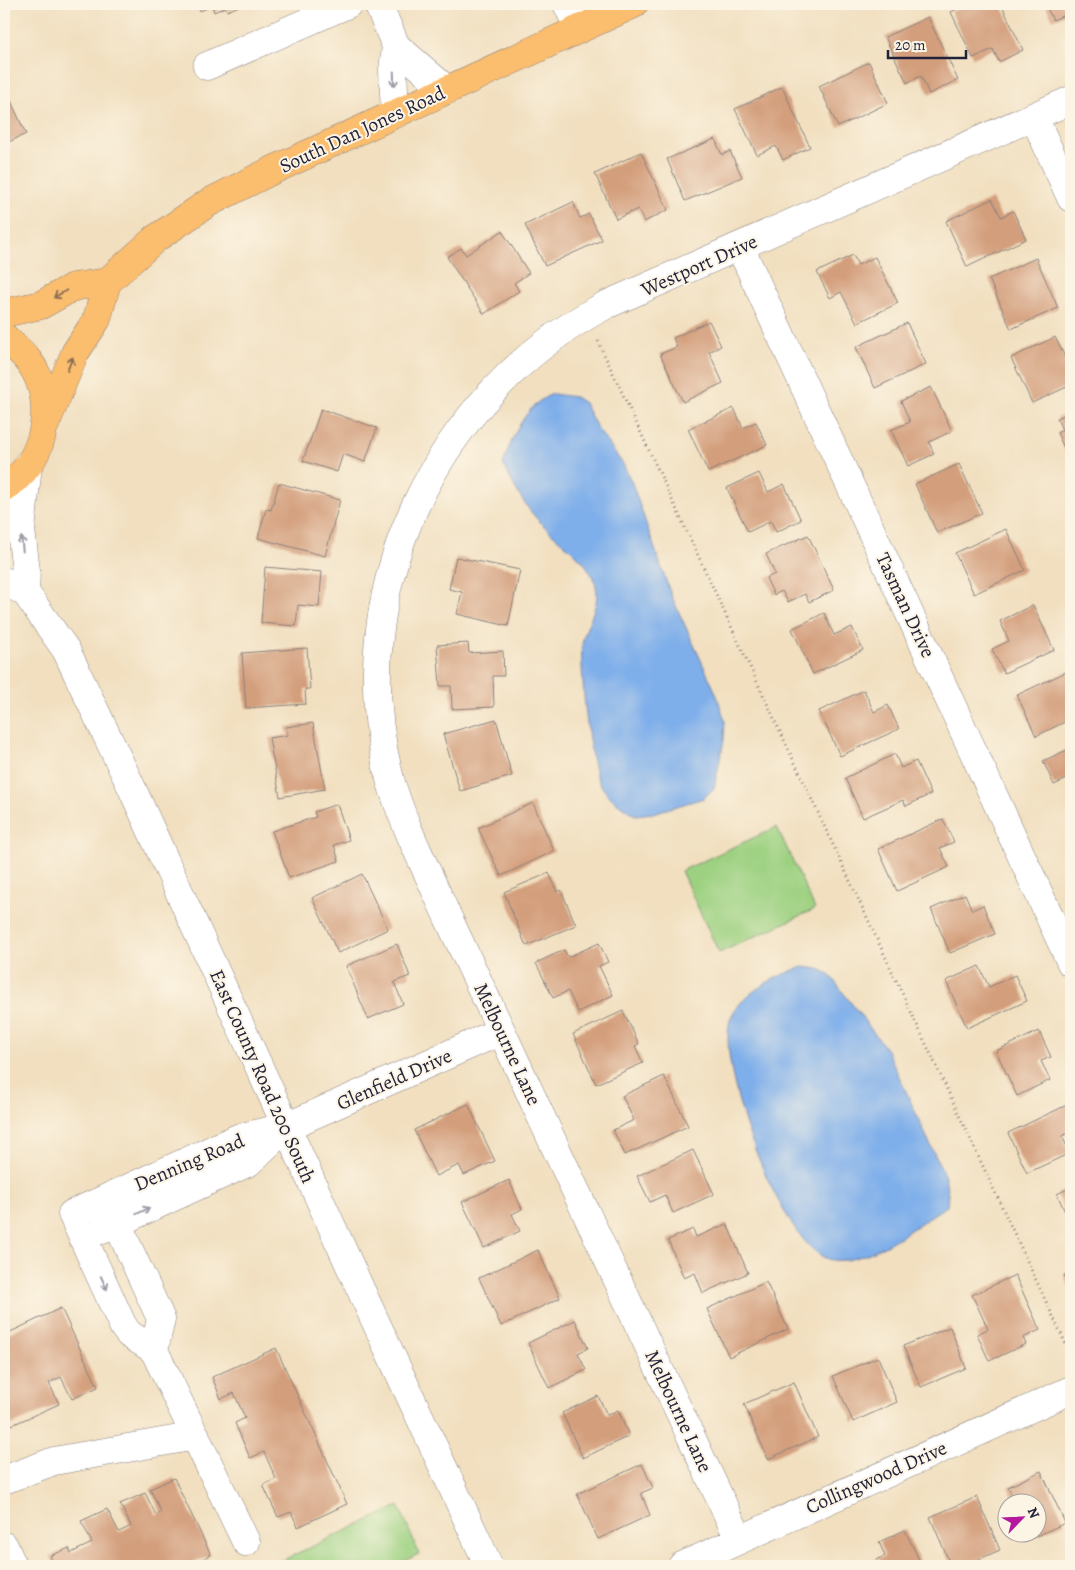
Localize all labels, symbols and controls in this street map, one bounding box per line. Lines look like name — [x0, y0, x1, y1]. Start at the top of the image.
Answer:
scale bar — [888, 28, 965, 60]
text: 20 m — [895, 35, 926, 55]
one-way arrow — [389, 71, 398, 87]
street label: South Dan Jones Road — [275, 79, 450, 180]
street label: Westport Drive — [636, 228, 762, 303]
one-way arrow — [53, 289, 68, 299]
one-way arrow — [66, 357, 75, 372]
one-way arrow — [17, 536, 27, 552]
street label: Tasman Drive — [869, 548, 942, 662]
street label: East County Road 200 South — [203, 965, 322, 1188]
street label: Melbourne Lane — [467, 979, 548, 1110]
street label: Glenfield Drive — [332, 1042, 456, 1117]
street label: Denning Road — [130, 1127, 249, 1198]
one-way arrow — [135, 1206, 150, 1216]
one-way arrow — [99, 1275, 109, 1290]
street label: Melbourne Lane — [638, 1346, 719, 1477]
street label: Collingwood Drive — [801, 1434, 951, 1521]
north arrow — [998, 1492, 1048, 1542]
text: N — [1023, 1504, 1044, 1521]

